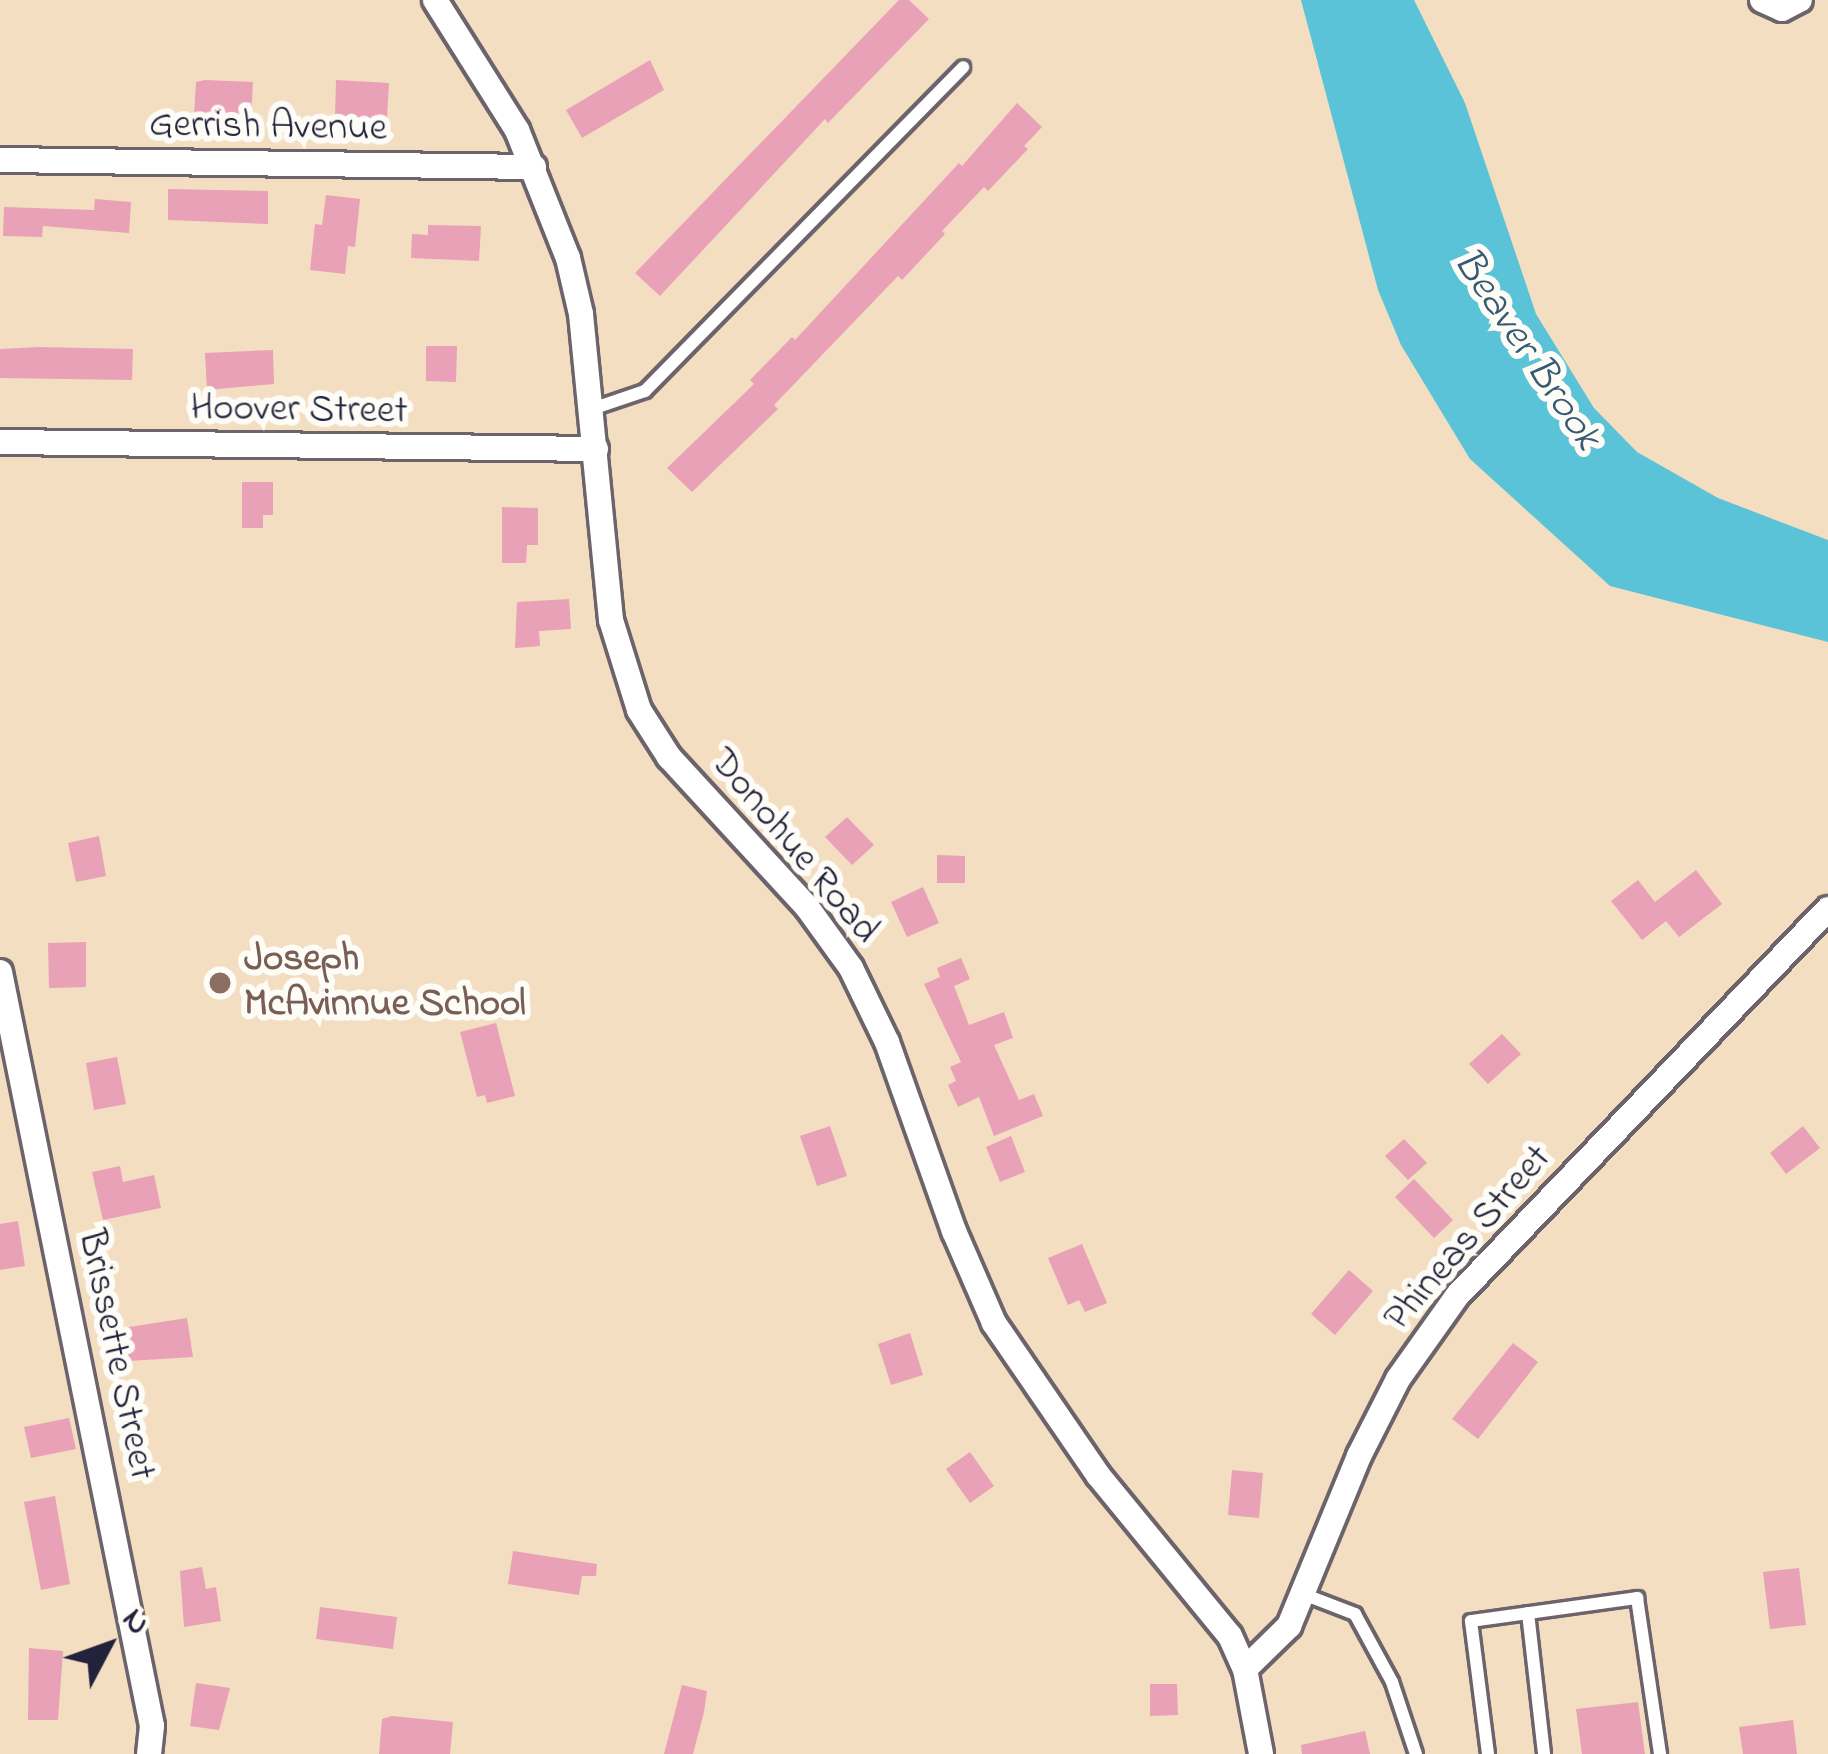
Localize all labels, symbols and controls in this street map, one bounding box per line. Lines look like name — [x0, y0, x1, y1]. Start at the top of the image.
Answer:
street label: Gerrish Avenue — [149, 103, 387, 153]
water label: Beaver Brook — [1440, 240, 1612, 460]
street label: Hoover Street — [190, 386, 408, 436]
street label: Donohue Road — [698, 740, 888, 954]
place label: Joseph McAvinnue School — [244, 938, 526, 1029]
marker: Joseph McAvinnue School — [207, 970, 233, 996]
street label: Phineas Street — [1375, 1136, 1563, 1342]
street label: Brissette Street — [66, 1226, 164, 1484]
north arrow — [48, 1586, 168, 1706]
text: N — [110, 1598, 161, 1647]

